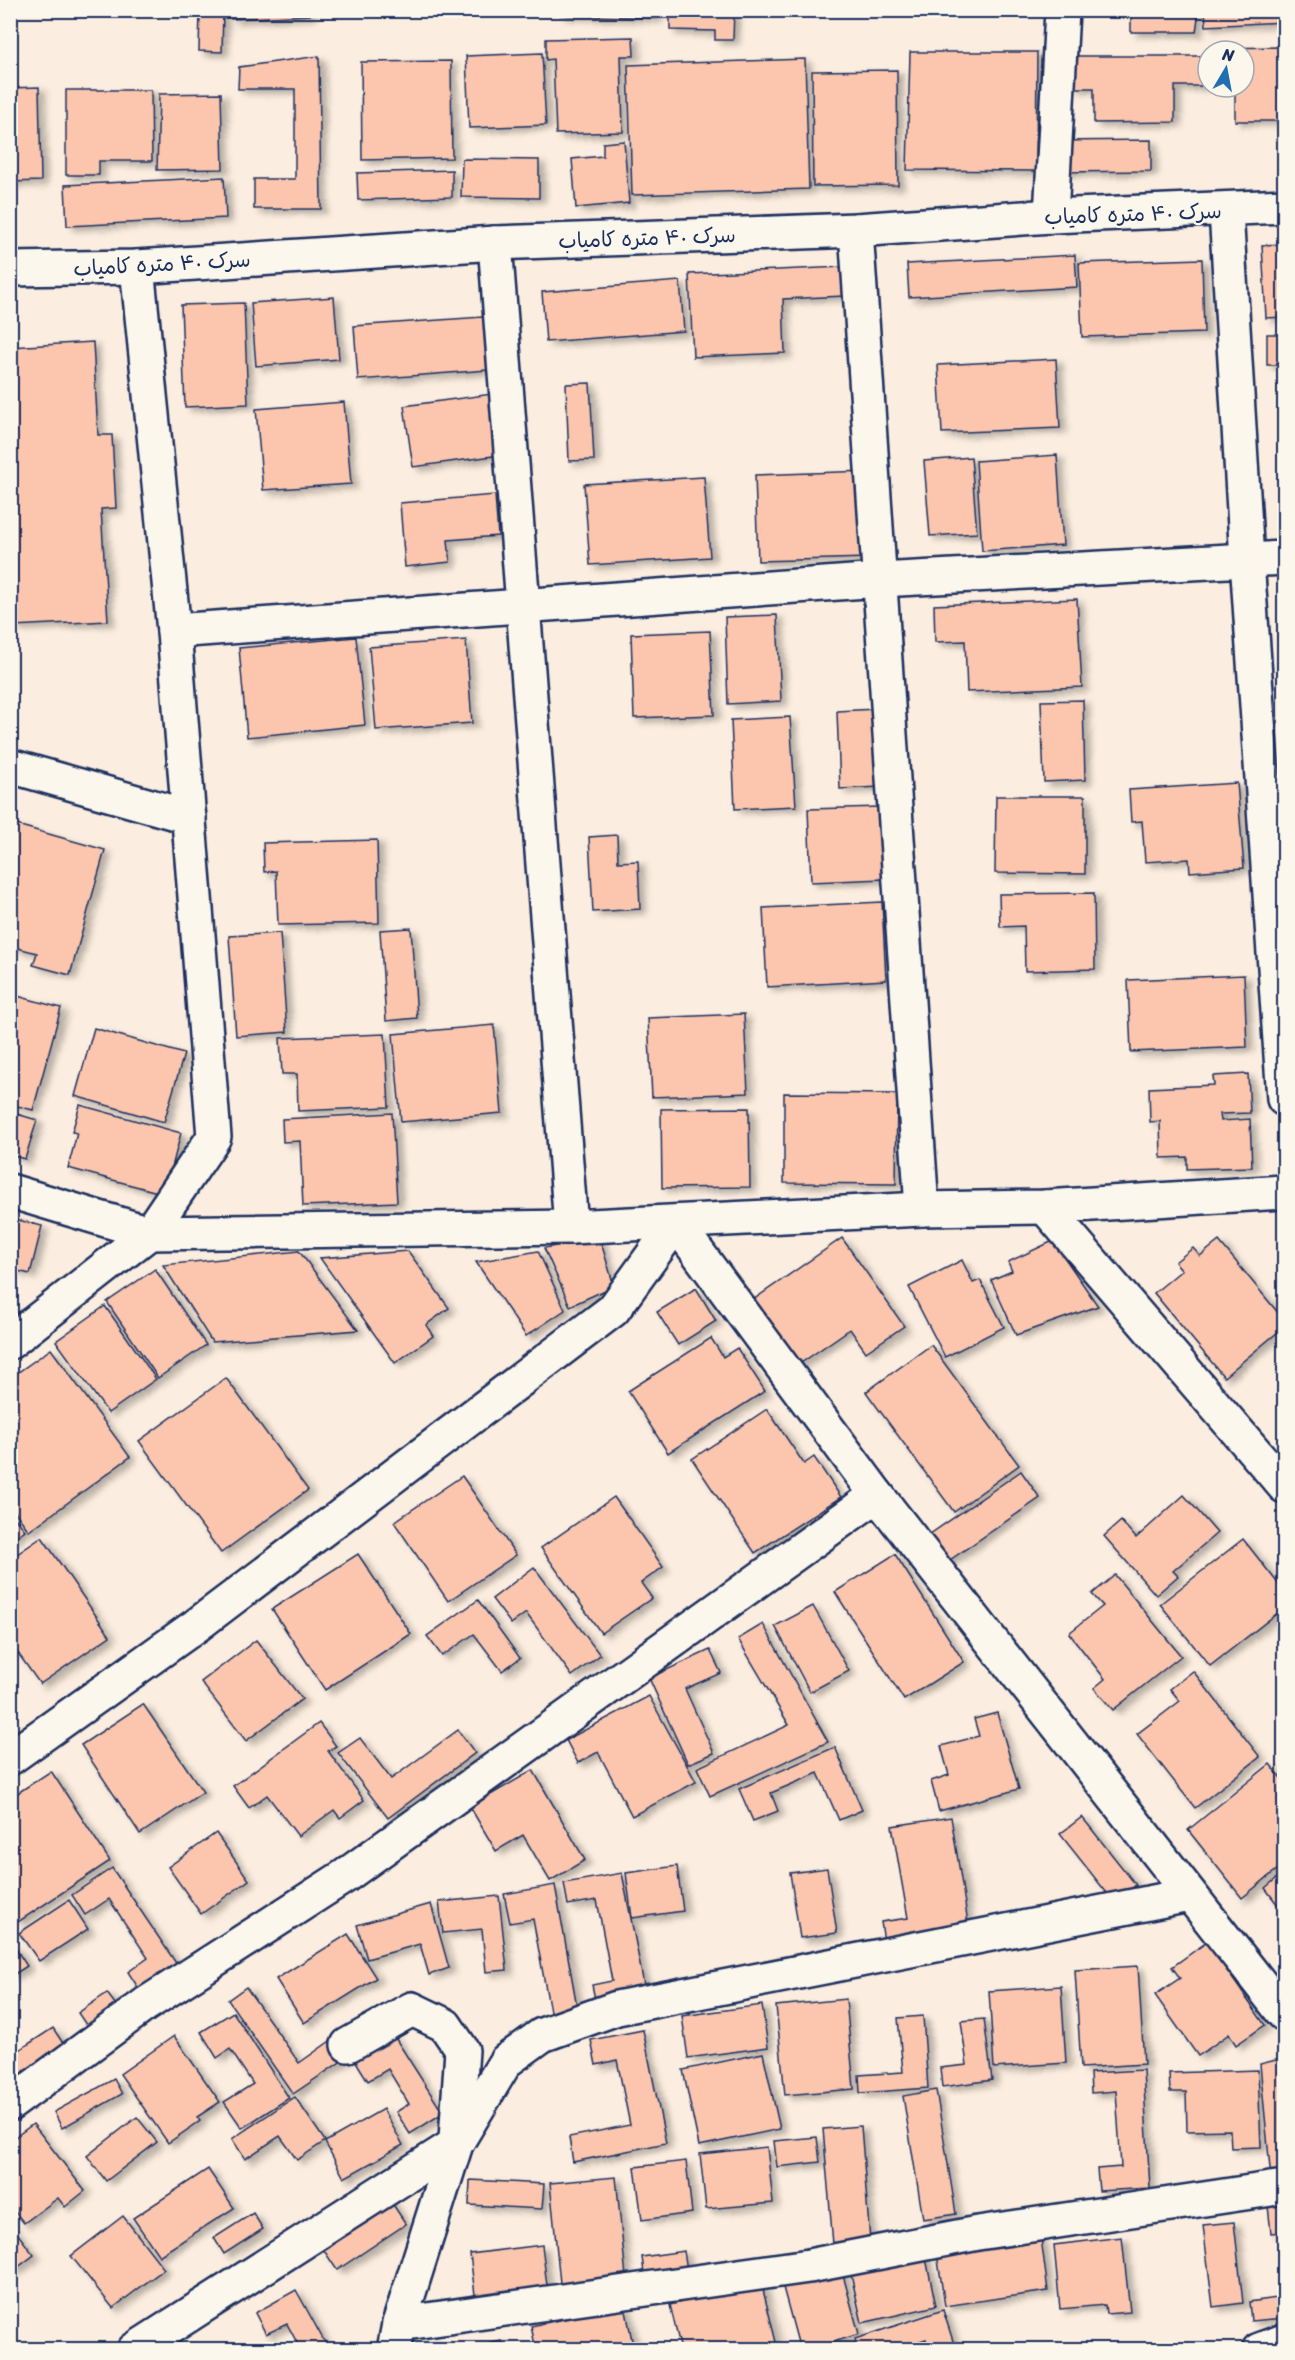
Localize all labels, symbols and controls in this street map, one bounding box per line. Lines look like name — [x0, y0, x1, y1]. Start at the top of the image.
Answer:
north arrow — [1196, 39, 1256, 99]
text: N — [1220, 39, 1237, 70]
street label: سرک ۴۰ متره کامیاب — [1044, 192, 1222, 236]
street label: سرک ۴۰ متره کامیاب — [558, 216, 736, 260]
street label: سرک ۴۰ متره کامیاب — [72, 240, 252, 288]

